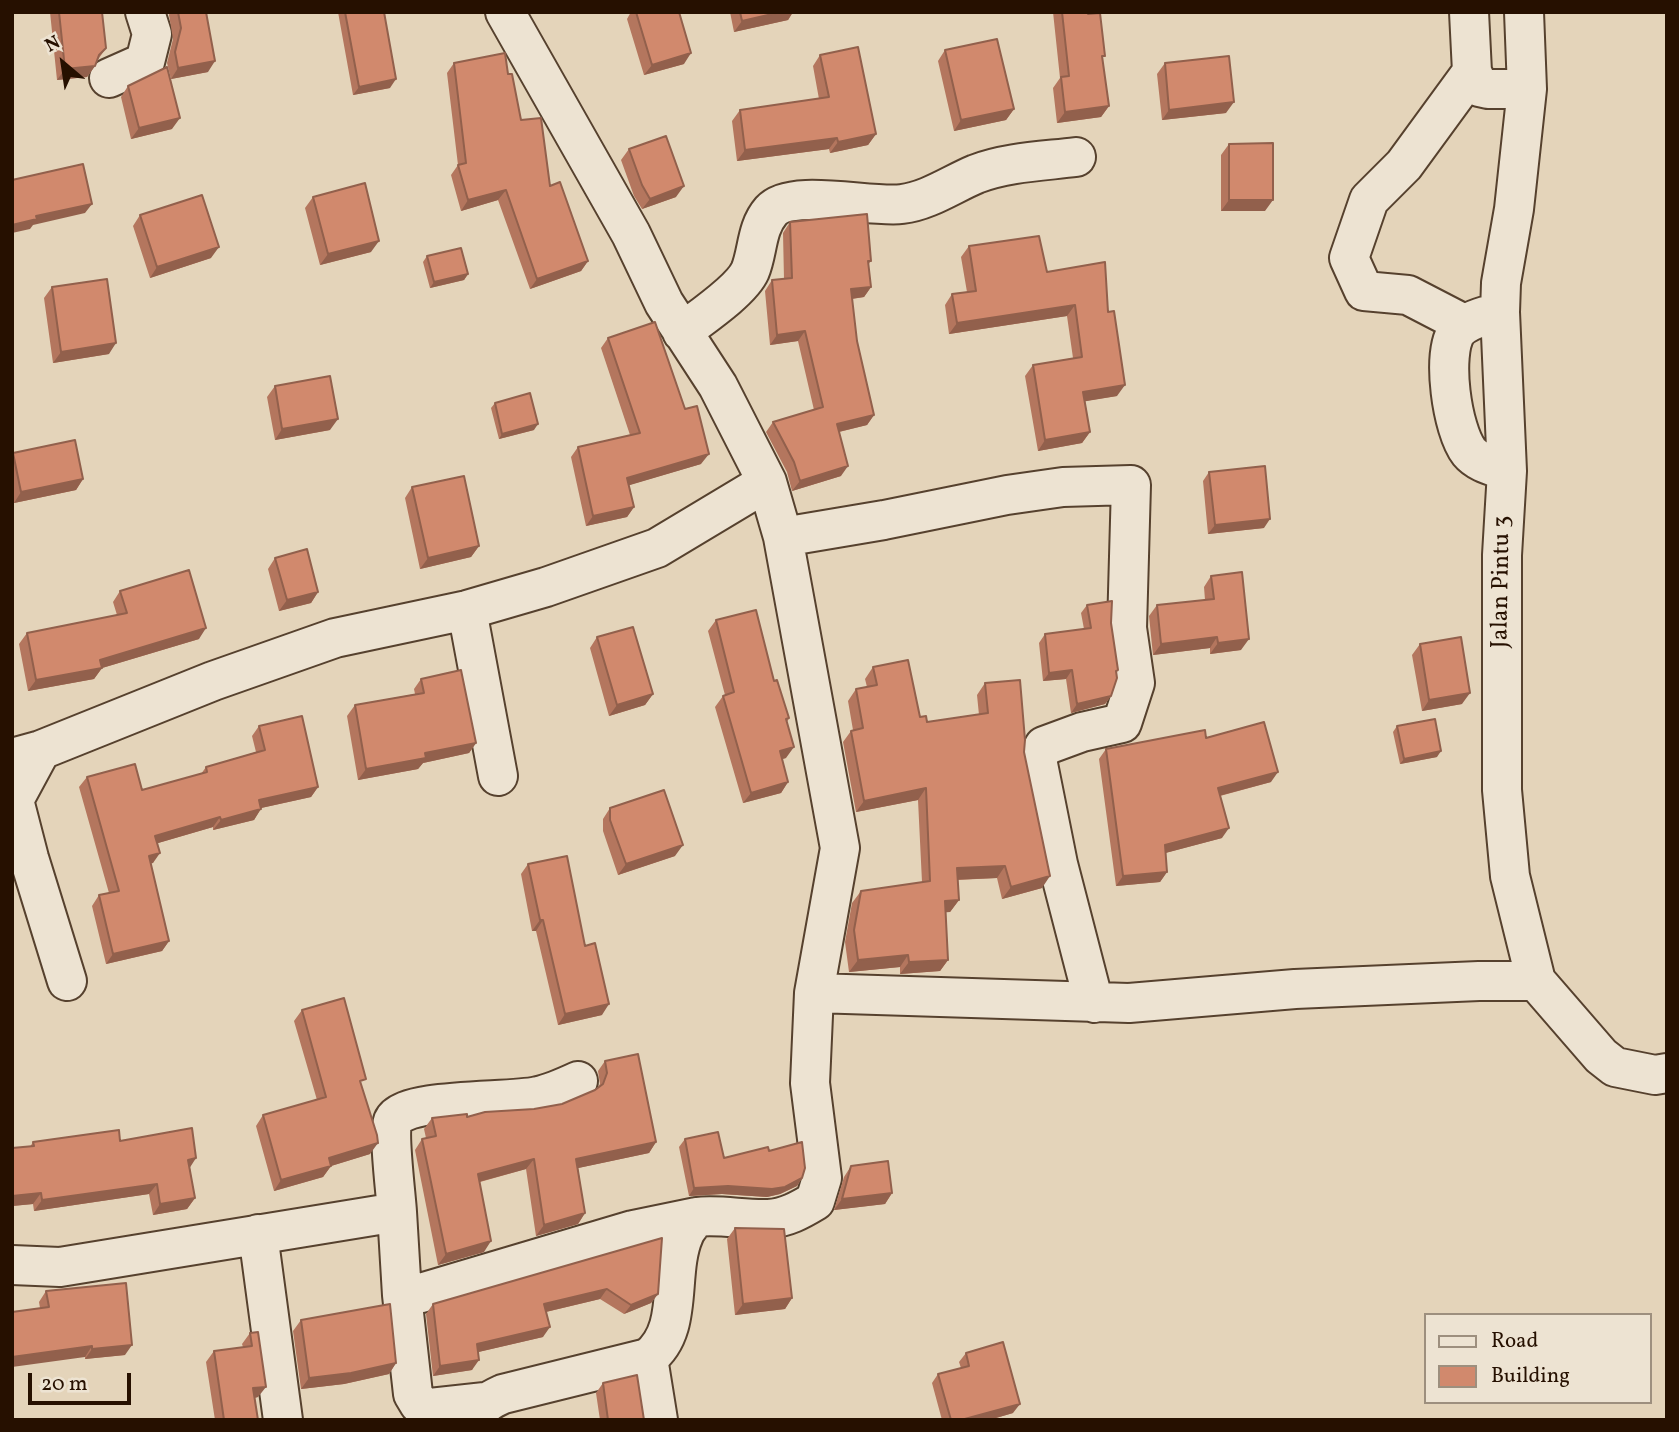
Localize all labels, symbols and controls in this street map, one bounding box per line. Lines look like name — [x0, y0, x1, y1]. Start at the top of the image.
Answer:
north arrow — [28, 28, 98, 98]
text: N — [40, 30, 65, 59]
street label: Jalan Pintu 3 — [1487, 515, 1519, 649]
legend — [1424, 1313, 1651, 1404]
text: Road — [1491, 1327, 1538, 1356]
scale bar — [32, 1358, 135, 1402]
text: Building — [1491, 1362, 1570, 1391]
text: 20 m — [41, 1370, 87, 1399]

